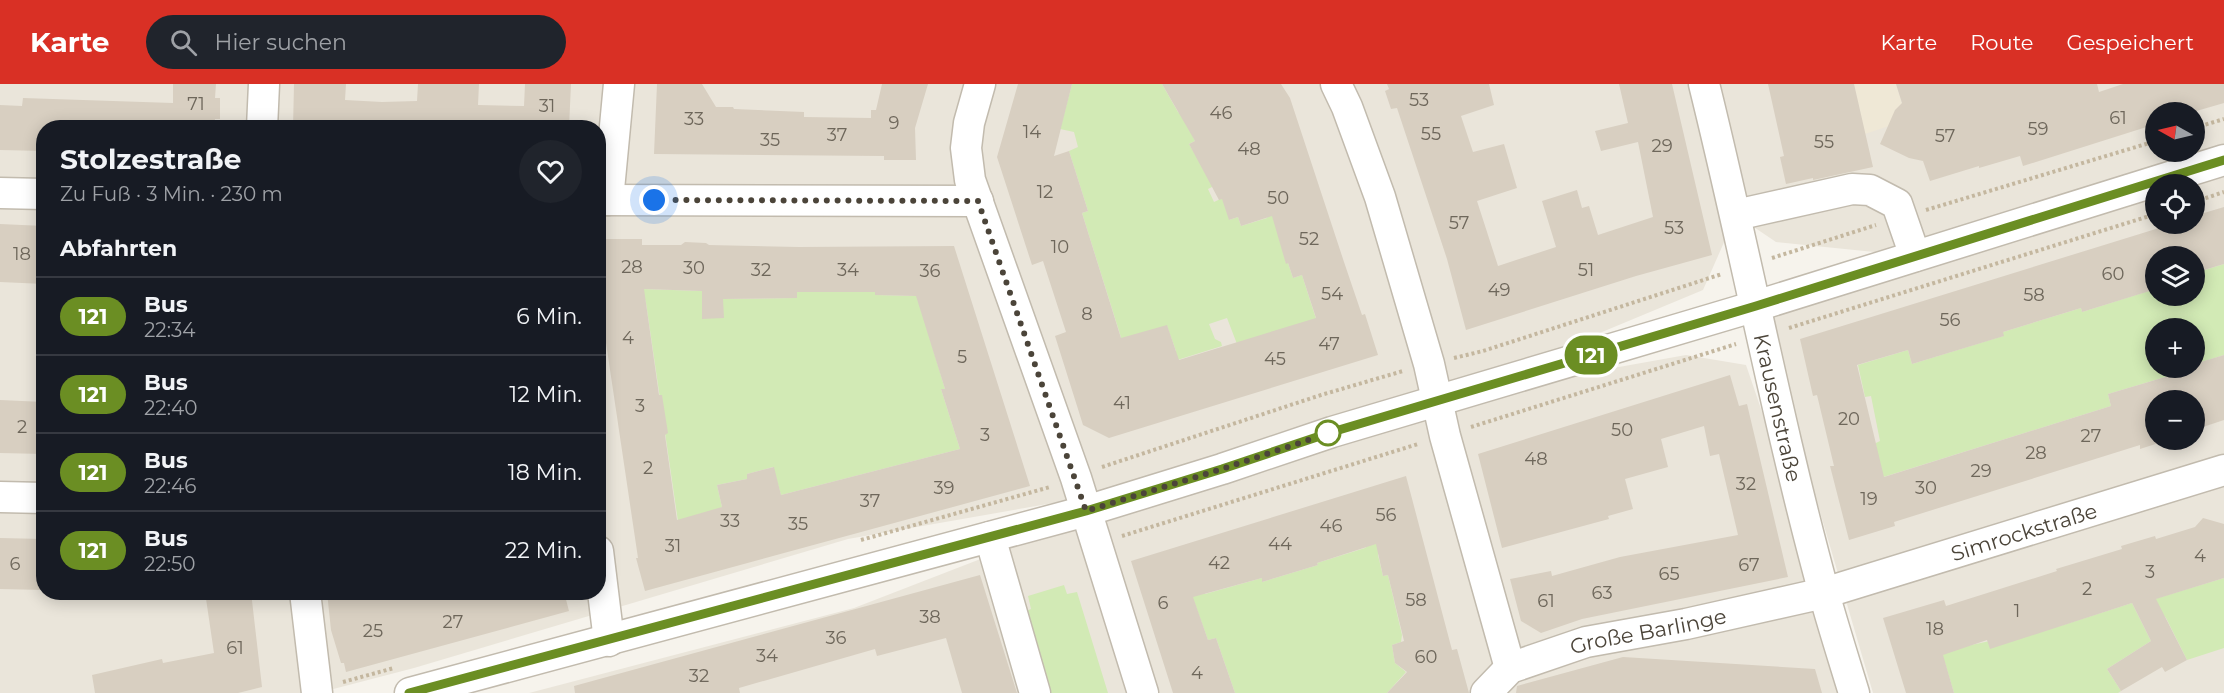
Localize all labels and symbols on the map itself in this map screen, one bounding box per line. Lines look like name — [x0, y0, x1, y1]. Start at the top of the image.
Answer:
house number: 53 — [1409, 89, 1429, 111]
house number: 71 — [187, 93, 205, 115]
house number: 31 — [539, 95, 555, 117]
house number: 46 — [1210, 102, 1232, 124]
north arrow — [2145, 102, 2205, 162]
house number: 61 — [2109, 107, 2127, 129]
house number: 33 — [684, 108, 704, 130]
house number: 9 — [889, 112, 900, 134]
house number: 59 — [2027, 118, 2049, 140]
house number: 14 — [1023, 121, 1041, 143]
house number: 55 — [1421, 123, 1441, 145]
house number: 37 — [827, 124, 847, 146]
house number: 57 — [1935, 125, 1955, 147]
house number: 35 — [760, 129, 780, 151]
house number: 55 — [1814, 131, 1834, 153]
house number: 29 — [1651, 135, 1673, 157]
house number: 48 — [1237, 138, 1261, 160]
house number: 12 — [1037, 181, 1053, 203]
your location — [639, 185, 669, 215]
house number: 50 — [1267, 187, 1289, 209]
house number: 57 — [1449, 212, 1469, 234]
house number: 53 — [1664, 217, 1684, 239]
house number: 52 — [1299, 228, 1319, 250]
house number: 10 — [1051, 236, 1069, 258]
house number: 18 — [13, 243, 31, 265]
house number: 28 — [621, 256, 643, 278]
house number: 30 — [683, 257, 705, 279]
house number: 32 — [751, 259, 771, 281]
house number: 34 — [837, 259, 859, 281]
house number: 51 — [1578, 259, 1594, 281]
house number: 36 — [919, 260, 941, 282]
house number: 60 — [2102, 263, 2124, 285]
house number: 49 — [1488, 279, 1510, 301]
house number: 54 — [1321, 283, 1343, 305]
house number: 58 — [2023, 284, 2045, 306]
house number: 8 — [1081, 303, 1093, 325]
house number: 56 — [1939, 309, 1961, 331]
house number: 4 — [622, 327, 634, 349]
street label: Krausenstraße — [1749, 331, 1808, 484]
house number: 47 — [1318, 333, 1340, 355]
line badge: 121 — [1556, 336, 1626, 374]
house number: 5 — [957, 346, 967, 368]
house number: 45 — [1264, 348, 1286, 370]
house number: 41 — [1113, 392, 1131, 414]
house number: 3 — [635, 395, 645, 417]
house number: 20 — [1838, 408, 1860, 430]
house number: 2 — [17, 416, 27, 438]
house number: 50 — [1611, 419, 1633, 441]
unlabelled marker — [1315, 420, 1341, 446]
house number: 3 — [980, 424, 990, 446]
house number: 27 — [2081, 425, 2101, 447]
house number: 28 — [2025, 442, 2047, 464]
house number: 48 — [1524, 448, 1548, 470]
house number: 2 — [643, 457, 653, 479]
house number: 29 — [1970, 460, 1992, 482]
house number: 32 — [1736, 473, 1756, 495]
house number: 39 — [933, 477, 955, 499]
house number: 30 — [1915, 477, 1937, 499]
house number: 19 — [1860, 488, 1878, 510]
house number: 37 — [860, 490, 880, 512]
street label: Simrockstraße — [1948, 497, 2100, 566]
house number: 56 — [1375, 504, 1397, 526]
house number: 33 — [720, 510, 740, 532]
house number: 35 — [788, 513, 808, 535]
house number: 46 — [1320, 515, 1342, 537]
house number: 44 — [1268, 533, 1292, 555]
house number: 31 — [665, 535, 681, 557]
house number: 4 — [2194, 545, 2206, 567]
house number: 42 — [1208, 552, 1230, 574]
house number: 6 — [10, 553, 21, 575]
house number: 67 — [1738, 554, 1760, 576]
house number: 3 — [2145, 561, 2155, 583]
house number: 65 — [1658, 563, 1680, 585]
house number: 2 — [2082, 578, 2092, 600]
house number: 63 — [1591, 582, 1613, 604]
house number: 58 — [1405, 589, 1427, 611]
house number: 61 — [1537, 590, 1555, 612]
house number: 6 — [1158, 592, 1169, 614]
house number: 1 — [2014, 600, 2020, 622]
street label: Große Barlinge — [1566, 603, 1729, 659]
house number: 38 — [919, 606, 941, 628]
house number: 27 — [443, 611, 463, 633]
house number: 18 — [1926, 618, 1944, 640]
house number: 25 — [363, 620, 383, 642]
house number: 36 — [825, 627, 847, 649]
house number: 61 — [226, 637, 244, 659]
house number: 34 — [756, 645, 778, 667]
house number: 60 — [1415, 646, 1437, 668]
house number: 4 — [1191, 662, 1203, 684]
house number: 32 — [689, 665, 709, 687]

